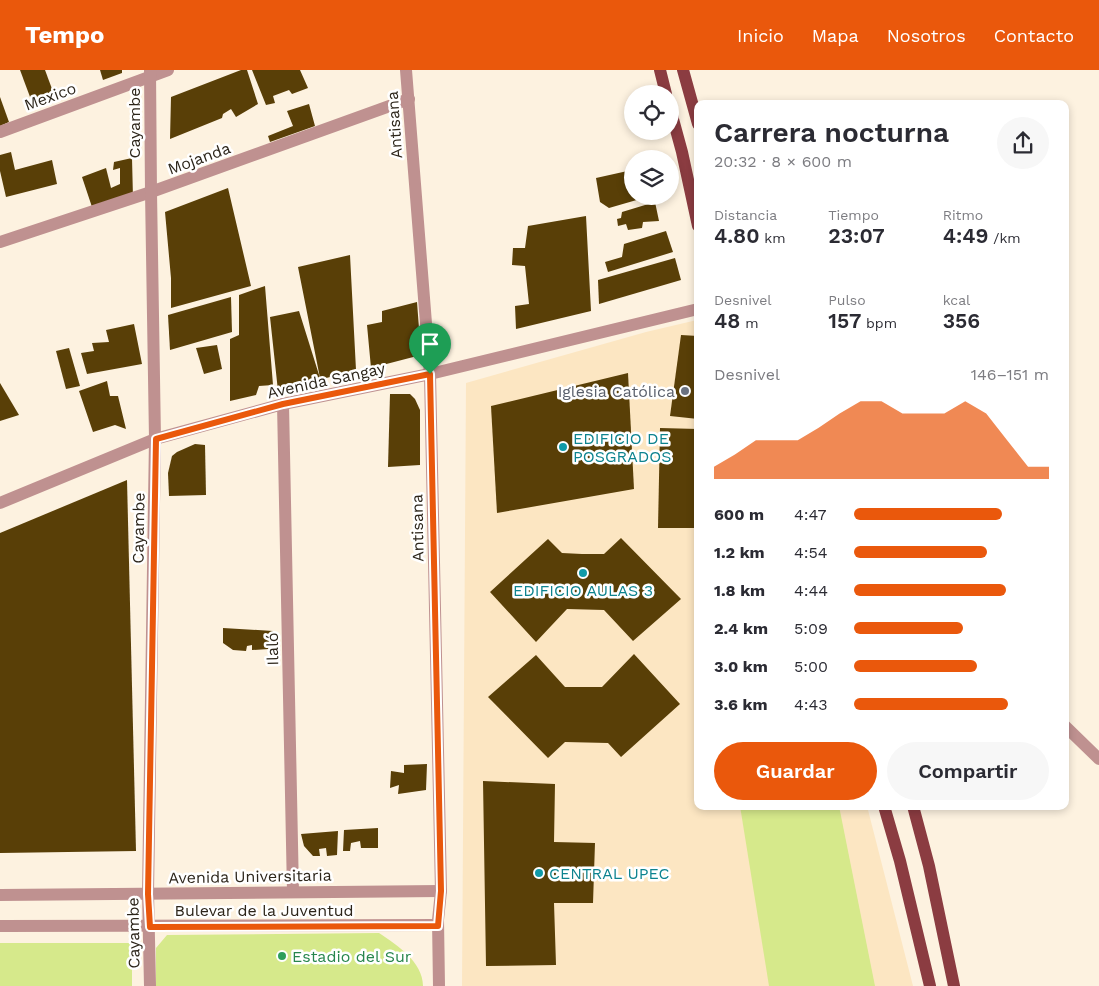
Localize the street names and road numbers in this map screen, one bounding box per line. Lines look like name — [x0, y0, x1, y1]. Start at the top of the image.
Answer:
street label: Mexico — [22, 78, 79, 115]
street label: Cayambe — [125, 87, 144, 159]
street label: Antisana — [383, 91, 406, 159]
street label: Mojanda — [165, 138, 233, 179]
street label: Avenida Sangay — [265, 359, 388, 402]
street label: Cayambe — [128, 492, 149, 564]
street label: Antisana — [407, 494, 428, 562]
street label: Ilaló — [263, 632, 282, 666]
street label: Avenida Universitaria — [168, 866, 332, 887]
street label: Cayambe — [123, 897, 144, 969]
street label: Bulevar de la Juventud — [174, 901, 354, 920]

